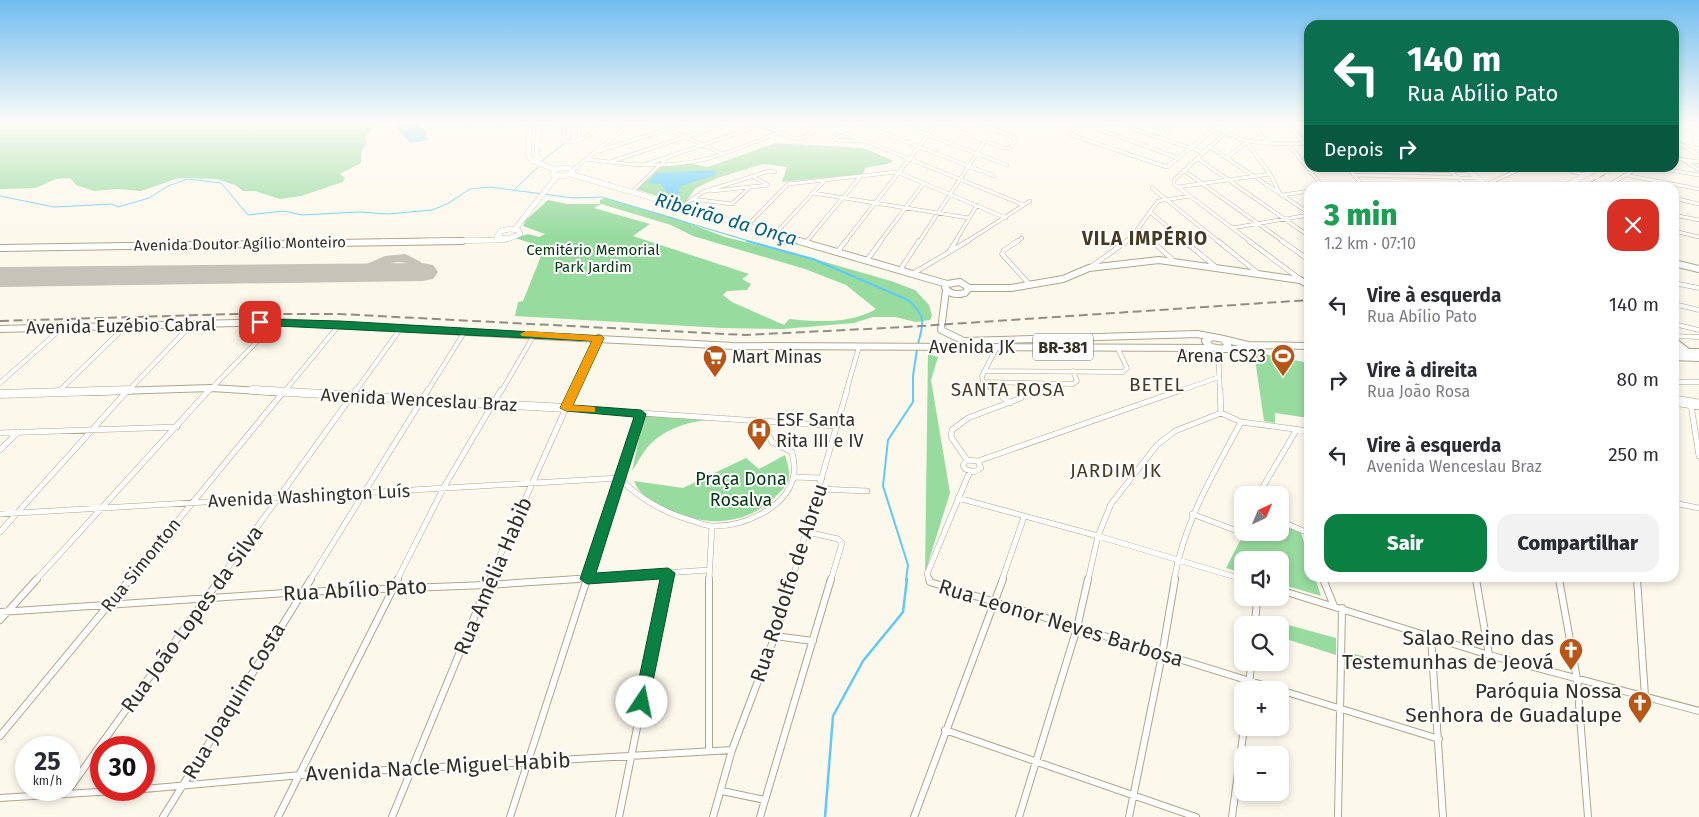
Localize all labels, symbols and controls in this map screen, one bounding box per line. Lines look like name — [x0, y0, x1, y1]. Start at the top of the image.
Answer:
text: 140 m — [1407, 38, 1501, 80]
icon: left — [1324, 40, 1389, 105]
text: Rua Abílio Pato — [1407, 80, 1558, 107]
icon: right — [1393, 135, 1421, 163]
text: Depois — [1324, 138, 1383, 161]
water label: Ribeirão da Onça — [652, 188, 800, 250]
text: 3 min — [1324, 197, 1398, 233]
button: close — [1607, 199, 1659, 251]
district label: VILA IMPÉRIO — [1081, 225, 1208, 250]
street label: Avenida Doutor Agílio Monteiro — [134, 233, 346, 255]
text: 1.2 km · 07:10 — [1324, 234, 1416, 253]
park label: Cemitério Memorial Park Jardim — [526, 241, 660, 276]
text: Vire à esquerda — [1367, 284, 1501, 307]
icon: left — [1324, 291, 1352, 319]
text: 140 m — [1609, 293, 1659, 316]
pin — [239, 301, 281, 343]
text: Rua Abílio Pato — [1367, 307, 1477, 326]
icon: arrive — [246, 308, 274, 336]
street label: Avenida Euzébio Cabral — [26, 313, 216, 339]
road number: BR-381 — [1033, 334, 1093, 361]
street label: Avenida JK — [929, 336, 1015, 358]
sports icon: Arena CS23 — [1270, 343, 1296, 377]
supermarket icon: Mart Minas — [702, 344, 728, 378]
place label: Arena CS23 — [1177, 345, 1266, 367]
place label: Mart Minas — [732, 346, 822, 368]
text: Vire à direita — [1367, 359, 1477, 382]
icon: right — [1324, 366, 1352, 394]
text: 80 m — [1617, 368, 1659, 391]
district label: BETEL — [1129, 373, 1185, 396]
district label: SANTA ROSA — [951, 378, 1065, 401]
text: Rua João Rosa — [1367, 382, 1470, 401]
street label: Avenida Wenceslau Braz — [320, 384, 518, 416]
place label: ESF Santa Rita III e IV — [776, 409, 864, 452]
hospital icon: ESF Santa Rita III e IV — [746, 417, 772, 451]
text: Vire à esquerda — [1367, 434, 1501, 457]
icon: left — [1324, 441, 1352, 469]
text: 250 m — [1608, 443, 1659, 466]
text: Avenida Wenceslau Braz — [1367, 457, 1542, 476]
district label: JARDIM JK — [1070, 459, 1162, 482]
park label: Praça Dona Rosalva — [695, 468, 787, 511]
street label: Avenida Washington Luís — [207, 480, 411, 512]
street label: Rua Rodolfo de Abreu — [745, 480, 833, 686]
north arrow — [1234, 486, 1289, 541]
map controls — [1234, 486, 1289, 801]
street label: Rua Amélia Habib — [448, 493, 538, 659]
street label: Rua Simonton — [96, 514, 186, 616]
button: Sair — [1324, 514, 1487, 572]
button: Compartilhar — [1497, 514, 1659, 572]
street label: Rua João Lopes da Silva — [115, 520, 269, 718]
button: sound — [1234, 551, 1289, 606]
street label: Rua Abílio Pato — [282, 573, 428, 607]
street label: Rua Leonor Neves Barbosa — [935, 573, 1187, 673]
button: search — [1234, 616, 1289, 671]
street label: Rua Joaquim Costa — [177, 618, 291, 784]
place label: Salao Reino das Testemunhas de Jeová — [1342, 625, 1554, 675]
church icon: Salao Reino das Testemunhas de Jeová — [1558, 637, 1584, 671]
position arrow — [615, 675, 667, 727]
place label: Paróquia Nossa Senhora de Guadalupe — [1405, 678, 1622, 728]
button: + — [1234, 681, 1289, 736]
church icon: Paróquia Nossa Senhora de Guadalupe — [1627, 690, 1653, 724]
speed limit sign: 30 — [90, 736, 155, 801]
button: − — [1234, 746, 1289, 801]
text: 25 — [34, 747, 61, 777]
street label: Avenida Nacle Miguel Habib — [305, 747, 571, 787]
text: km/h — [33, 774, 62, 788]

